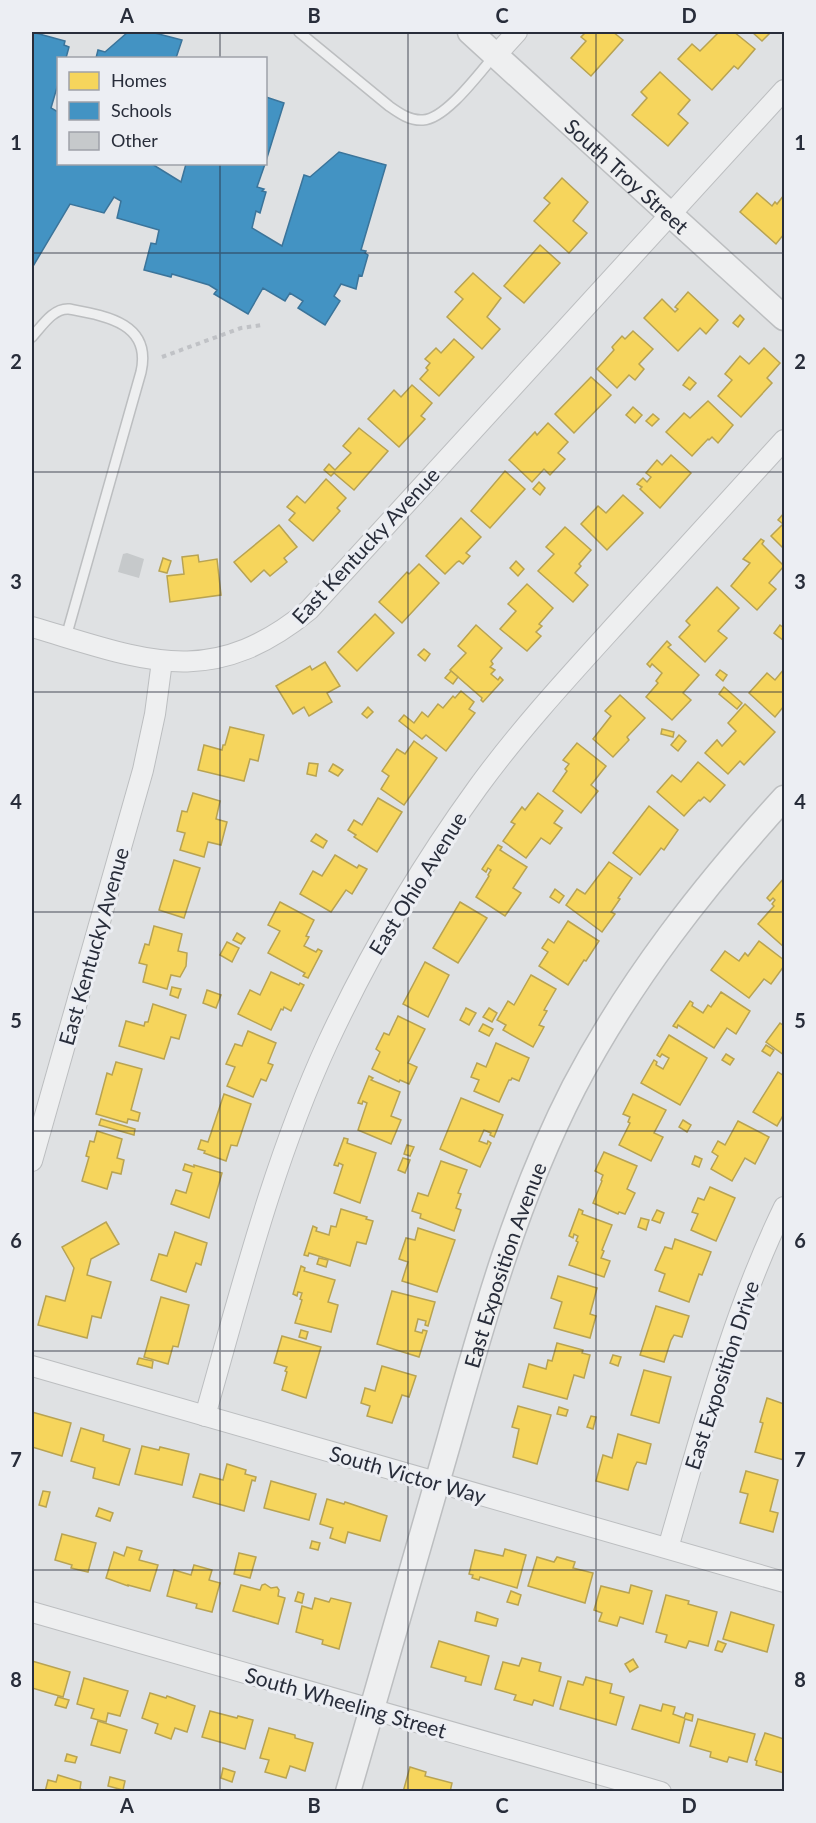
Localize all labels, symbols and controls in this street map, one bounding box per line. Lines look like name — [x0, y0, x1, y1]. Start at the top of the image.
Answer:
text: A — [119, 3, 134, 27]
text: B — [307, 3, 321, 27]
text: C — [495, 3, 509, 27]
text: D — [681, 3, 697, 27]
legend — [57, 57, 267, 165]
text: Homes — [111, 69, 167, 91]
text: Schools — [111, 99, 172, 121]
street label: South Troy Street — [560, 113, 695, 238]
text: Other — [111, 129, 158, 151]
text: 1 — [10, 130, 22, 154]
text: 1 — [794, 130, 806, 154]
text: 2 — [10, 349, 22, 373]
text: 2 — [794, 349, 806, 373]
street label: East Kentucky Avenue — [286, 462, 444, 628]
text: 3 — [10, 569, 22, 593]
text: 3 — [794, 569, 806, 593]
text: 4 — [10, 789, 22, 813]
text: 4 — [794, 789, 806, 813]
street label: East Ohio Avenue — [363, 807, 471, 959]
street label: East Kentucky Avenue — [53, 844, 133, 1048]
text: 5 — [10, 1008, 22, 1032]
text: 5 — [794, 1008, 806, 1032]
street label: East Exposition Avenue — [458, 1158, 551, 1370]
text: 6 — [10, 1228, 22, 1252]
text: 6 — [794, 1228, 806, 1252]
street label: East Exposition Drive — [679, 1278, 763, 1472]
street label: South Victor Way — [327, 1440, 489, 1508]
text: 7 — [10, 1447, 22, 1471]
text: 7 — [794, 1447, 806, 1471]
street label: South Wheeling Street — [243, 1661, 450, 1743]
text: 8 — [10, 1667, 22, 1691]
text: 8 — [794, 1667, 806, 1691]
text: A — [119, 1793, 134, 1817]
text: B — [307, 1793, 321, 1817]
text: C — [495, 1793, 509, 1817]
text: D — [681, 1793, 697, 1817]

